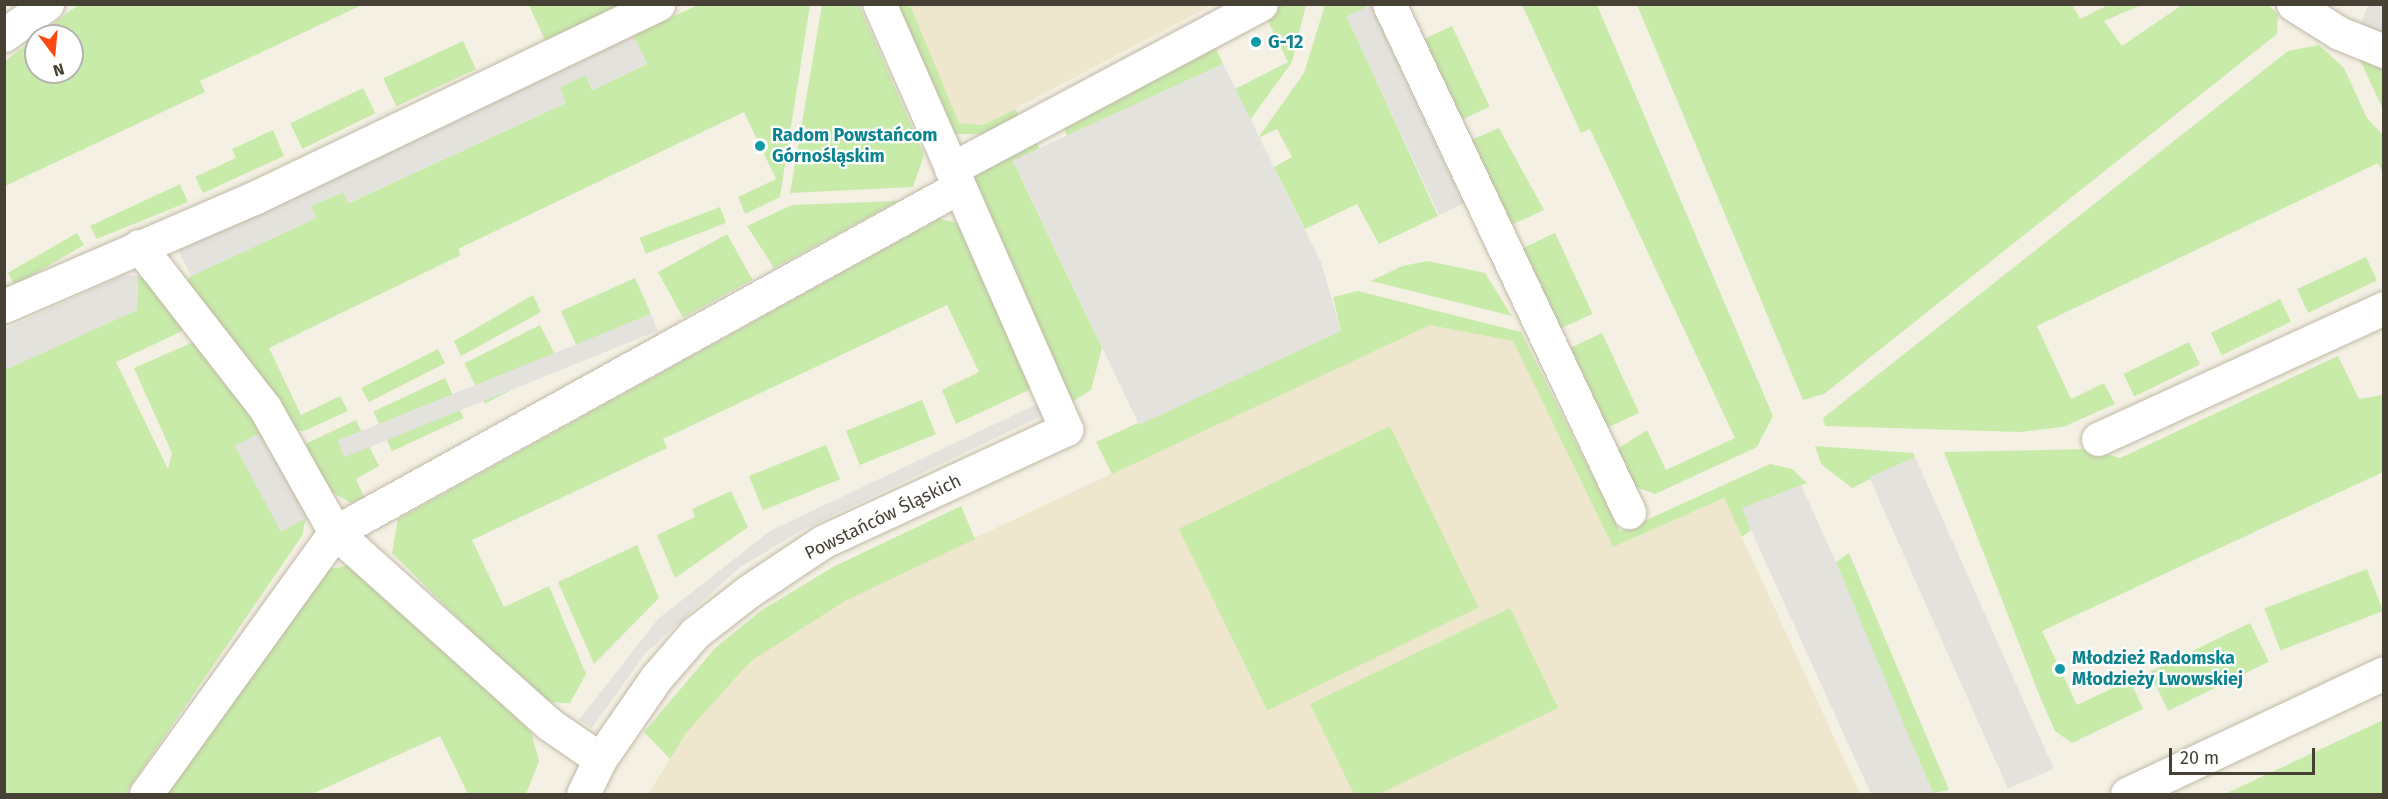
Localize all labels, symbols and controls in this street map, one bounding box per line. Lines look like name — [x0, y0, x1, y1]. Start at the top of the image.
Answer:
north arrow — [24, 24, 84, 84]
place label: G-12 — [1268, 31, 1303, 53]
marker: G-12 — [1249, 35, 1263, 49]
text: N — [51, 59, 66, 80]
place label: Radom Powstańcom Górnośląskim — [772, 125, 937, 168]
marker: Radom Powstańcom Górnośląskim — [753, 139, 767, 153]
street label: Powstańców Śląskich — [801, 470, 965, 564]
place label: Młodzież Radomska Młodzieży Lwowskiej — [2072, 648, 2243, 690]
marker: Młodzież Radomska Młodzieży Lwowskiej — [2053, 662, 2067, 676]
scale bar — [2172, 736, 2318, 774]
text: 20 m — [2180, 747, 2219, 769]

